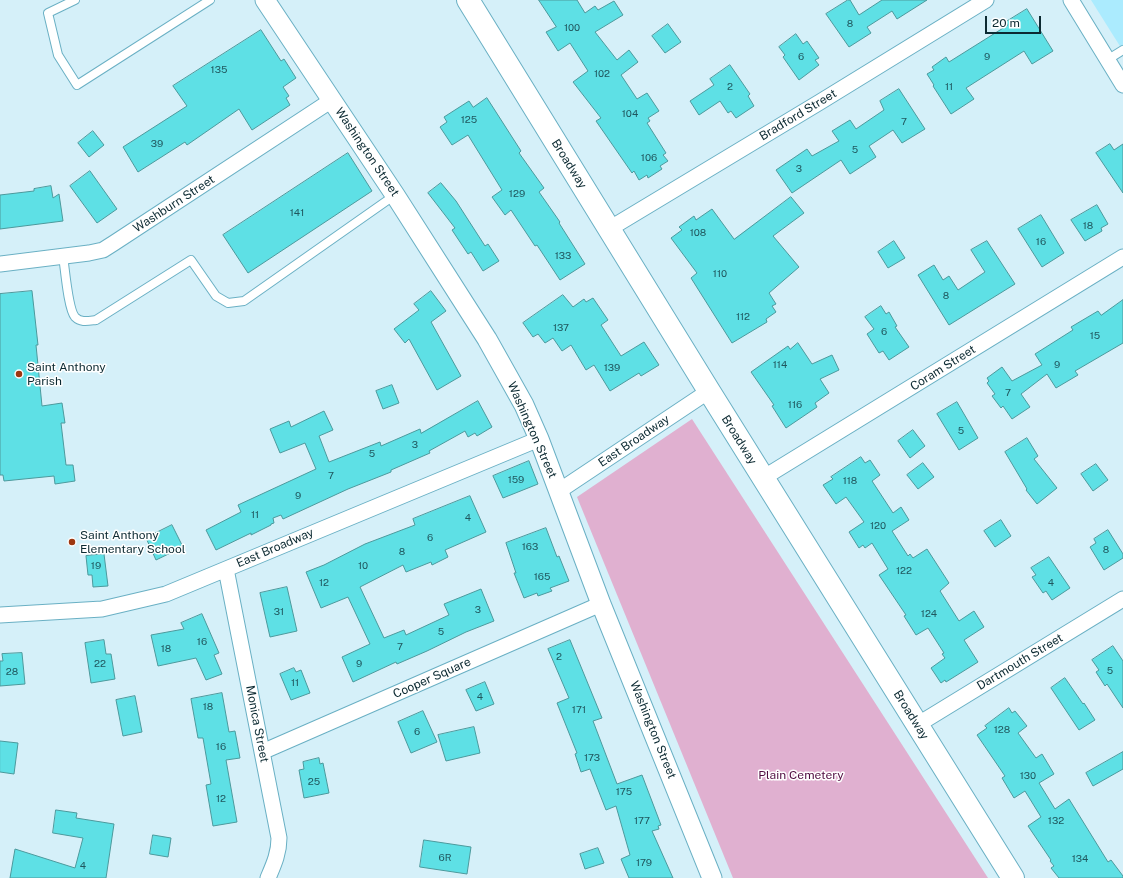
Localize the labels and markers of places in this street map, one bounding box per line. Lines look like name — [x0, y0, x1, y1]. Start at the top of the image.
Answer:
place label: Saint Anthony Parish — [27, 360, 106, 388]
marker: Saint Anthony Parish — [14, 369, 24, 379]
place label: Saint Anthony Elementary School — [80, 528, 185, 556]
marker: Saint Anthony Elementary School — [67, 537, 77, 547]

